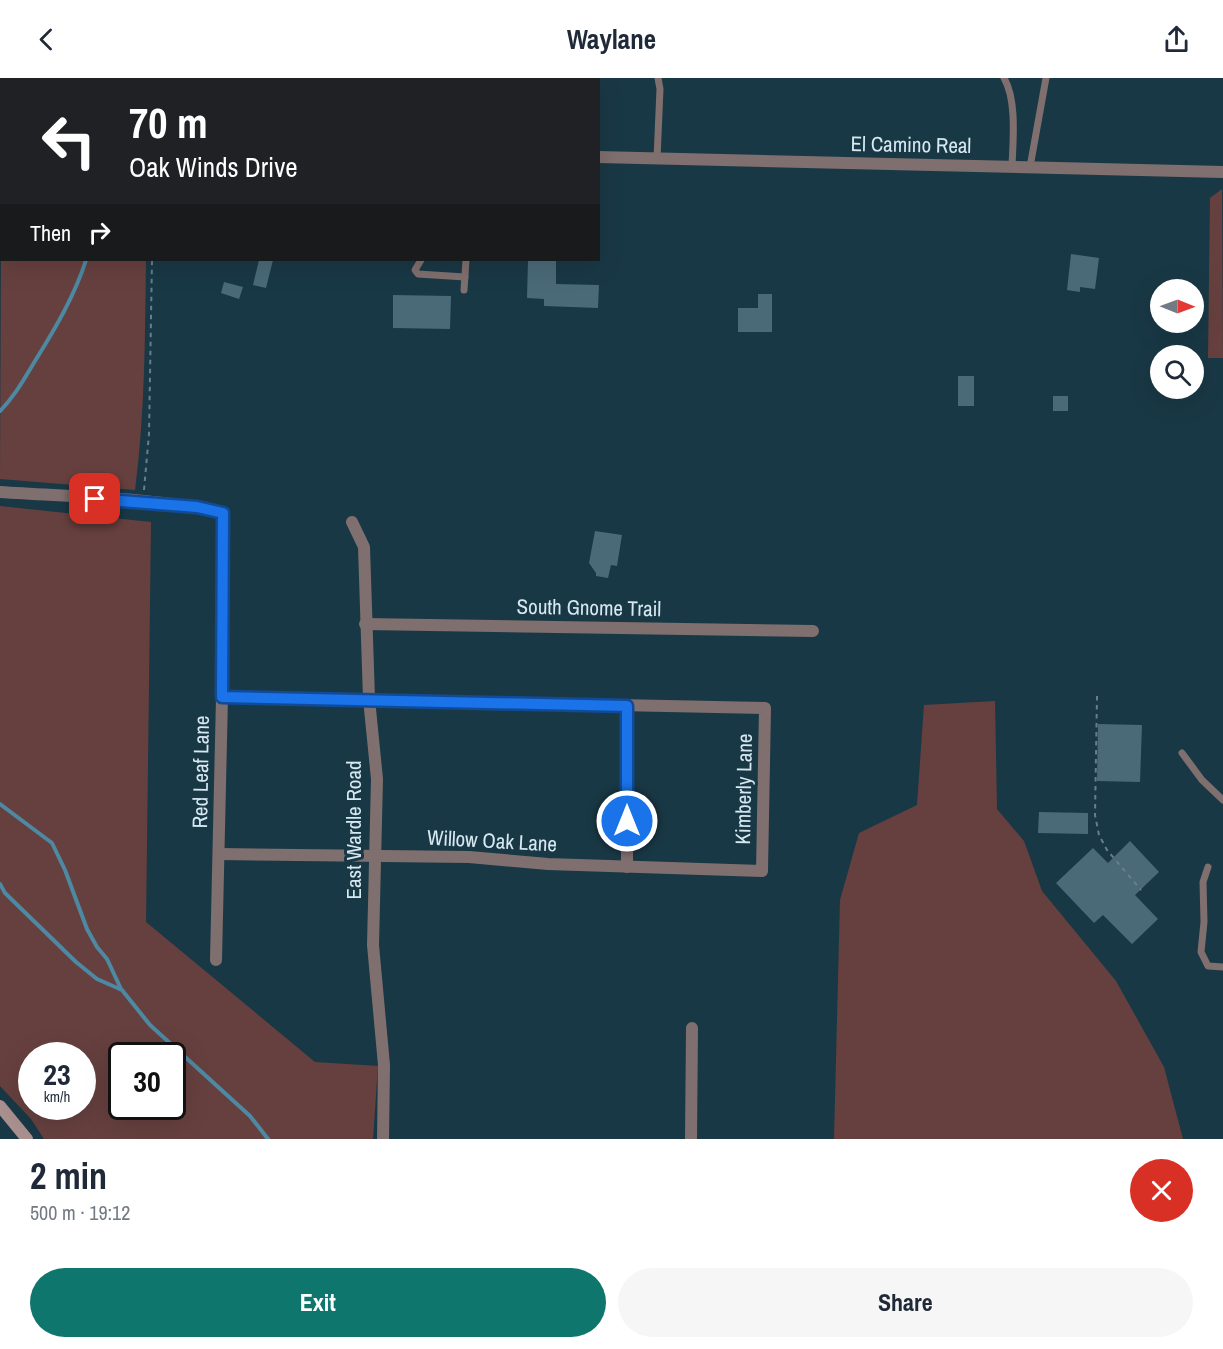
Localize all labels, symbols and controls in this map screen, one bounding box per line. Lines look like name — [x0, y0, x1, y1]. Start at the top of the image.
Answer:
text: Waylane — [567, 21, 656, 57]
icon: back — [30, 23, 63, 56]
icon: share — [1160, 23, 1193, 56]
text: 70 m — [129, 95, 208, 151]
icon: left — [30, 102, 108, 180]
street label: El Camino Real — [850, 129, 972, 160]
text: Oak Winds Drive — [129, 149, 298, 185]
icon: right — [83, 216, 116, 249]
text: Then — [30, 218, 71, 248]
north arrow — [1150, 279, 1204, 333]
map controls — [1150, 279, 1204, 399]
button: search — [1150, 345, 1204, 399]
pin — [69, 473, 120, 524]
icon: arrive — [78, 482, 111, 515]
street label: South Gnome Trail — [516, 592, 662, 623]
street label: Red Leaf Lane — [185, 715, 216, 829]
street label: Kimberly Lane — [728, 733, 759, 845]
street label: East Wardle Road — [339, 760, 368, 900]
position arrow — [595, 789, 659, 853]
street label: Willow Oak Lane — [426, 823, 558, 858]
speed limit sign: 30 — [108, 1042, 186, 1120]
text: 23 — [43, 1054, 71, 1094]
text: km/h — [44, 1086, 70, 1107]
text: 2 min — [30, 1152, 107, 1200]
button: close — [1130, 1159, 1193, 1222]
text: 500 m · 19:12 — [30, 1199, 130, 1226]
button: Exit — [30, 1268, 606, 1337]
button: Share — [618, 1268, 1193, 1337]

